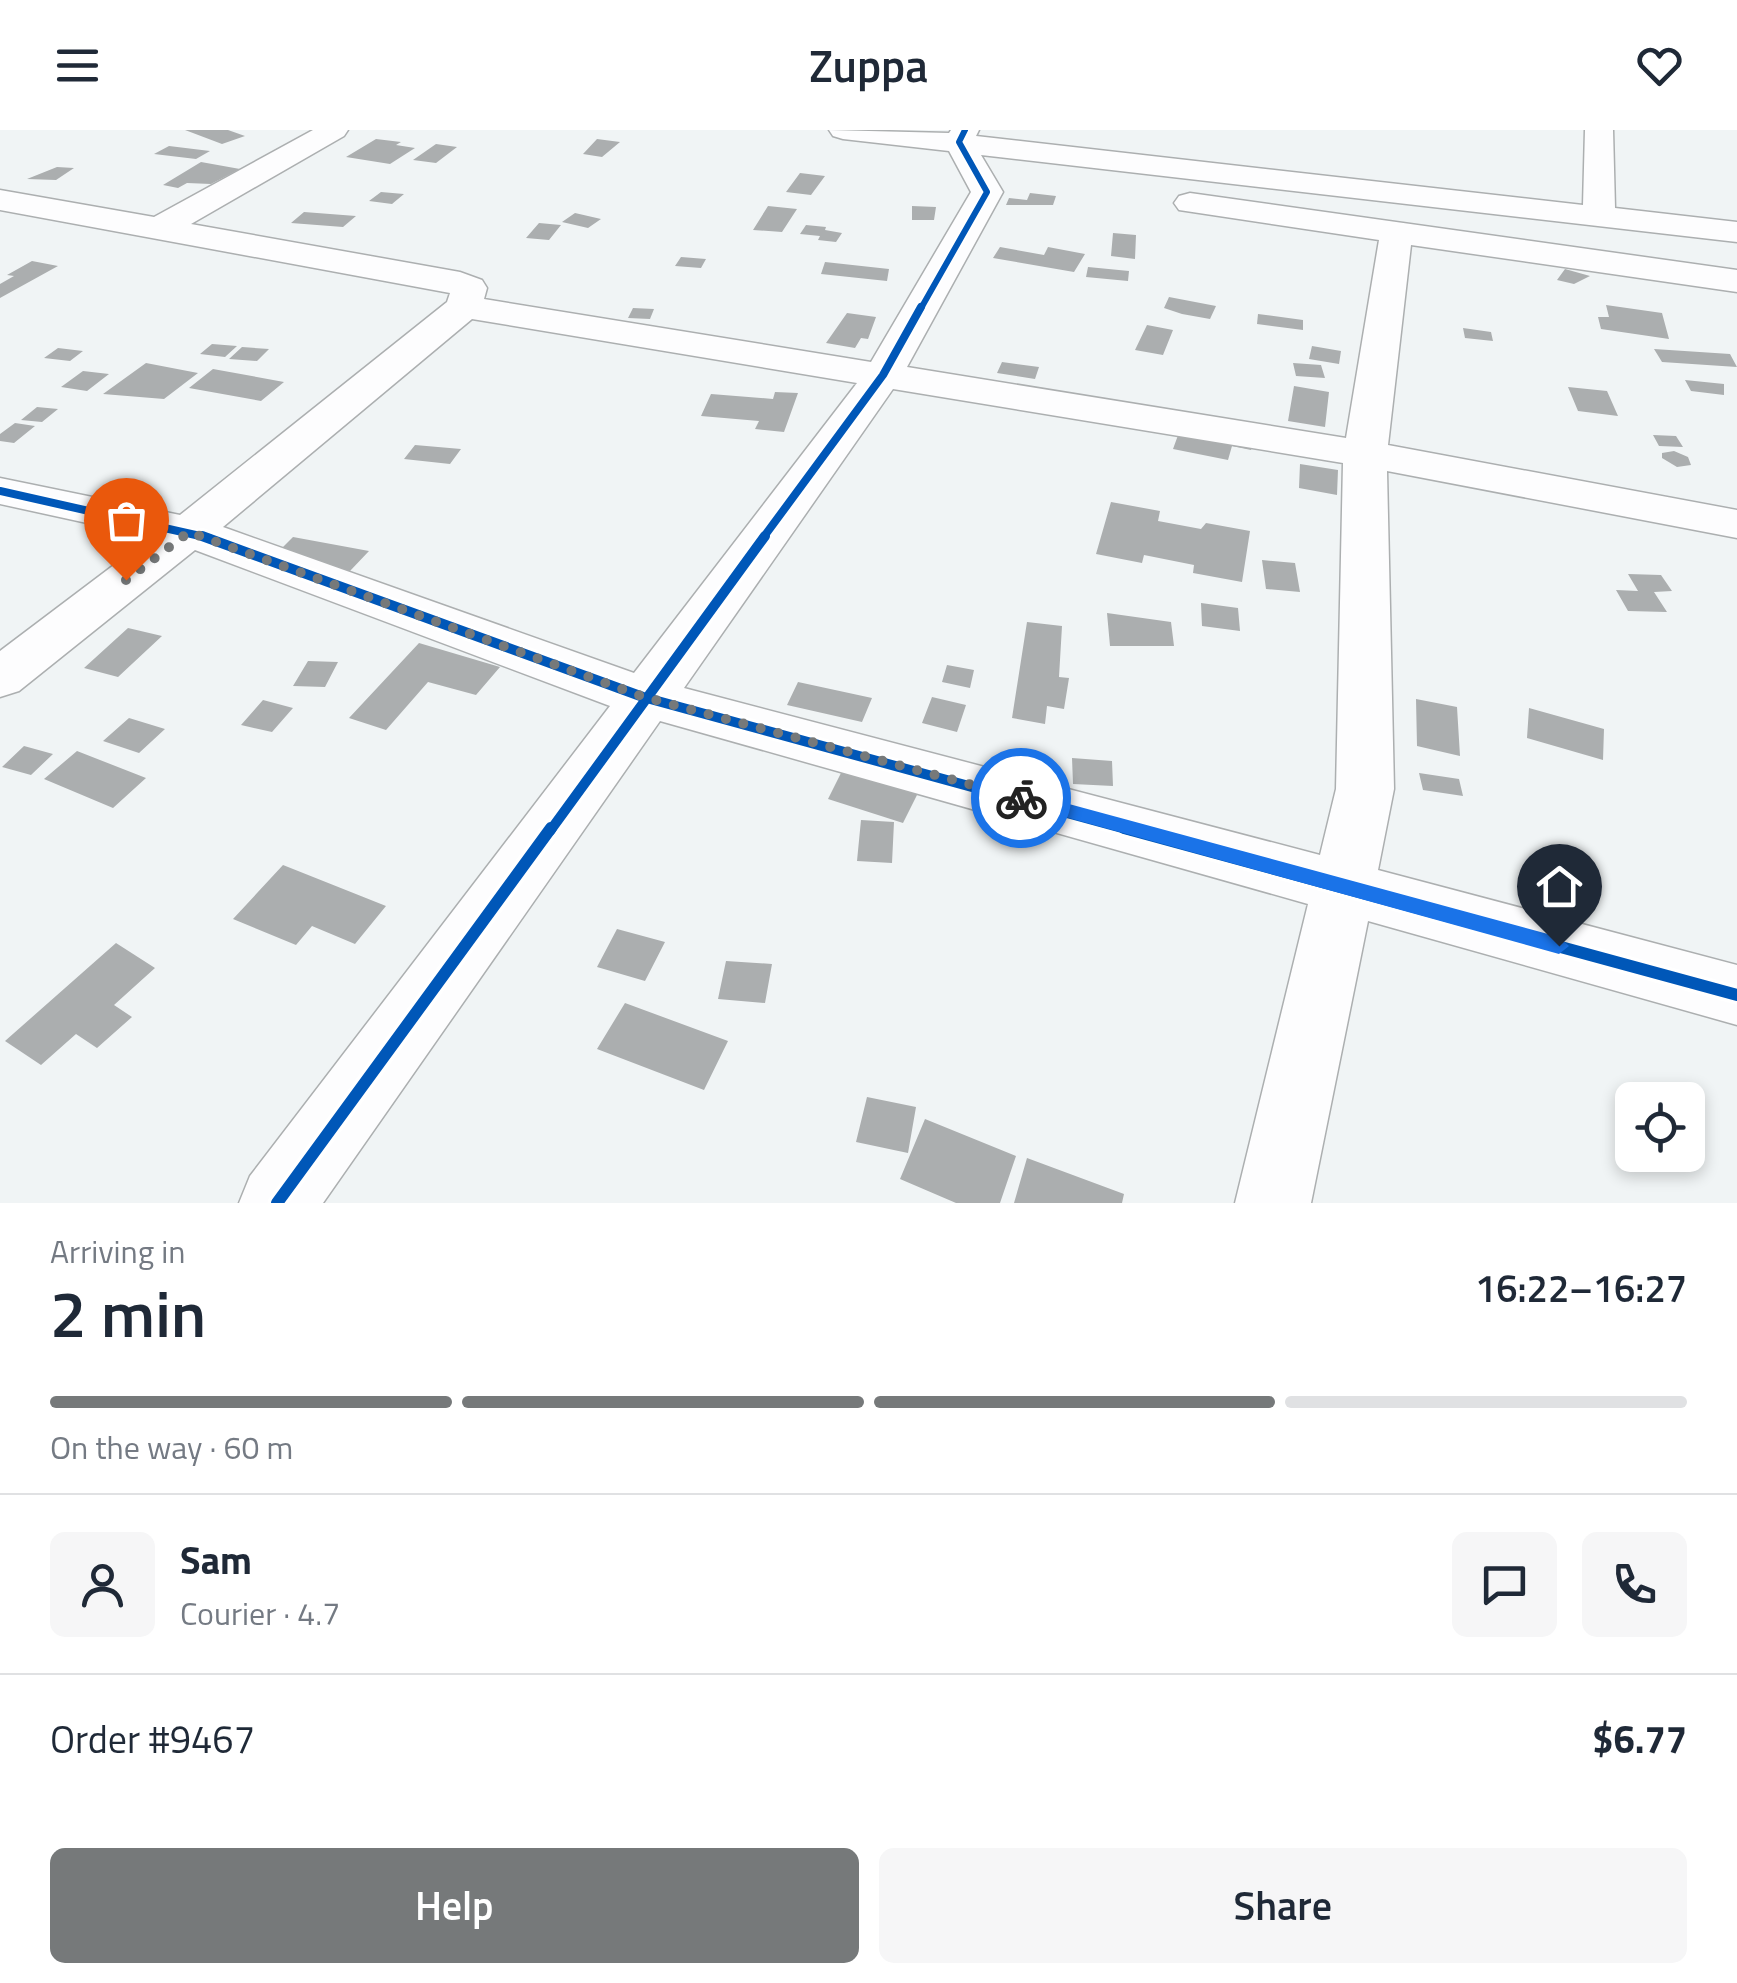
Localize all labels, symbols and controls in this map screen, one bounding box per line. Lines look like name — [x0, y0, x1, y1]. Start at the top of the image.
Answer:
text: Zuppa — [809, 31, 928, 99]
icon: menu — [50, 38, 105, 93]
icon: heart — [1632, 38, 1687, 93]
pin — [84, 478, 169, 581]
icon: bag — [99, 493, 154, 548]
courier — [971, 748, 1071, 848]
icon: bike — [994, 771, 1049, 826]
pin — [1517, 844, 1602, 947]
icon: home — [1532, 859, 1587, 914]
map controls — [1615, 1082, 1705, 1172]
button: locate — [1615, 1082, 1705, 1172]
text: Arriving in — [50, 1227, 186, 1275]
text: 16:22–16:27 — [1475, 1259, 1687, 1317]
text: 2 min — [50, 1263, 206, 1362]
text: On the way · 60 m — [50, 1423, 293, 1471]
text: Sam — [180, 1531, 252, 1589]
button: person — [50, 1532, 155, 1637]
button: chat — [1452, 1532, 1557, 1637]
button: phone — [1582, 1532, 1687, 1637]
text: Courier · 4.7 — [180, 1589, 340, 1637]
text: Order #9467 — [50, 1710, 255, 1768]
text: $6.77 — [1592, 1710, 1687, 1768]
button: Help — [50, 1848, 859, 1963]
button: Share — [879, 1848, 1687, 1963]

